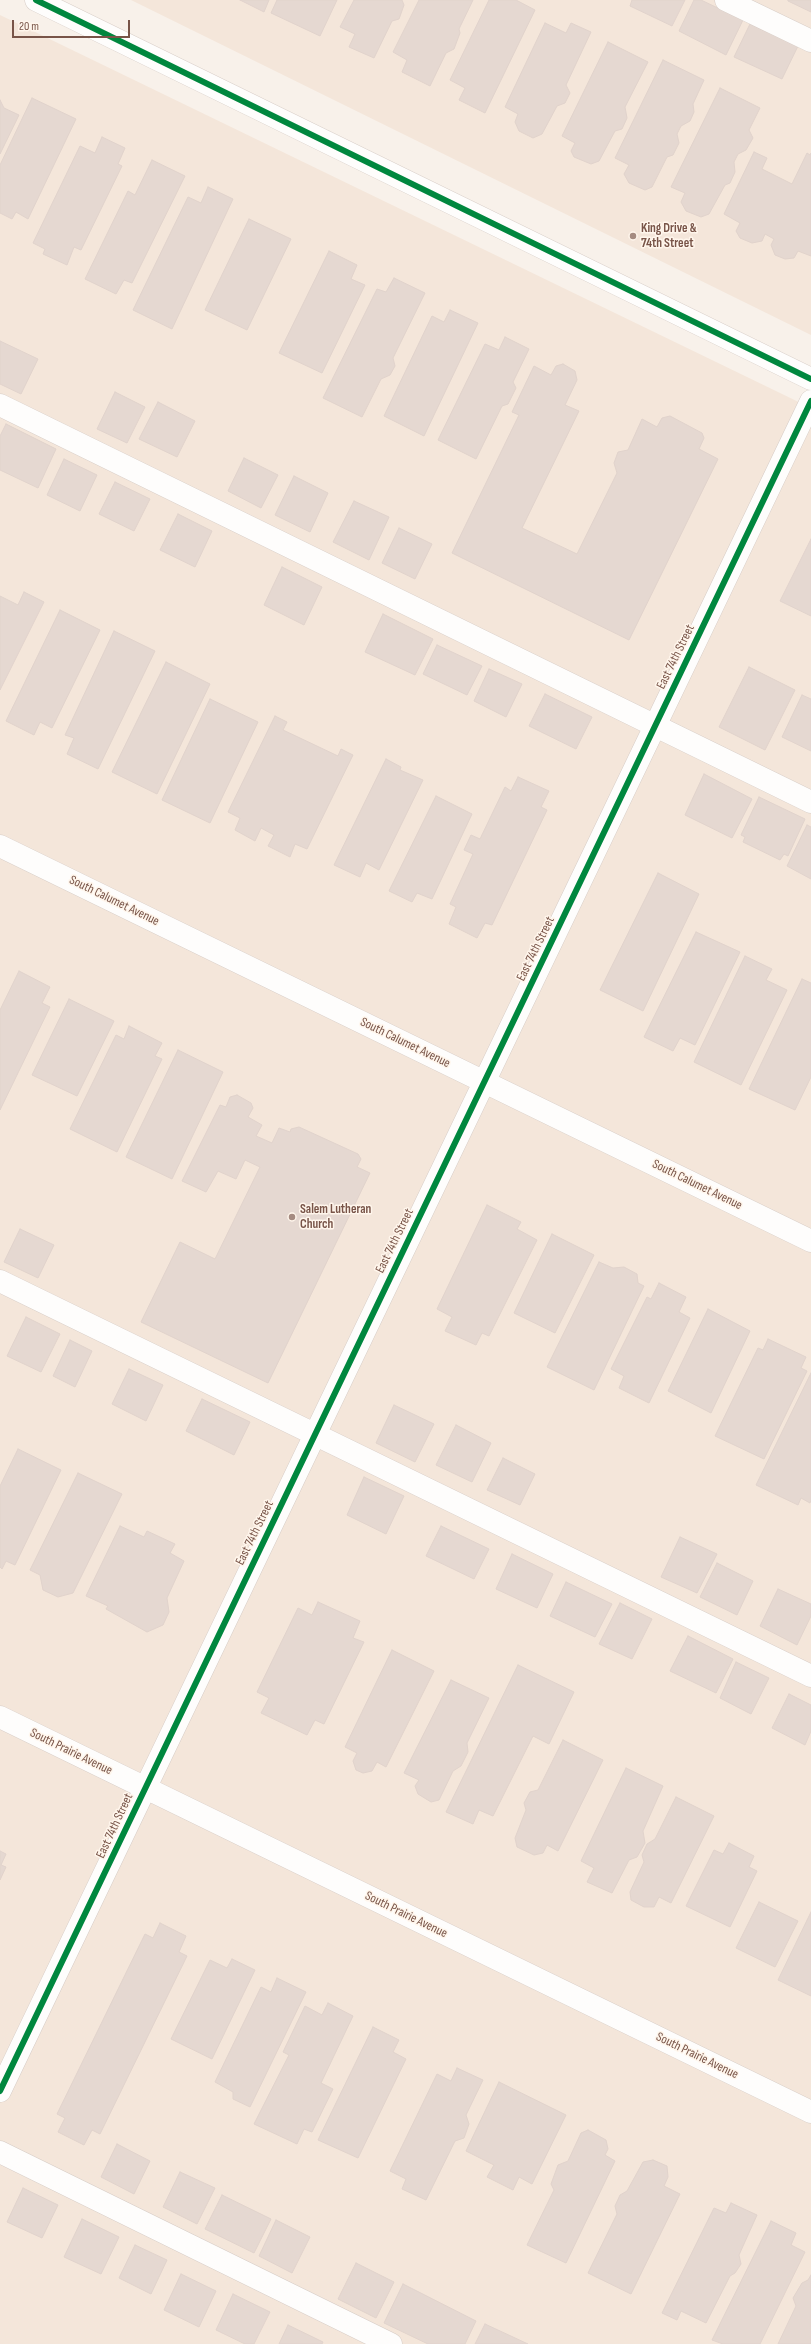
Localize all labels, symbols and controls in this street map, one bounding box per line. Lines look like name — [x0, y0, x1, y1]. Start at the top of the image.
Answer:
scale bar — [14, 12, 132, 38]
text: 20 m — [19, 19, 39, 34]
place label: King Drive & 74th Street — [641, 221, 697, 252]
marker: King Drive & 74th Street — [628, 231, 638, 241]
street label: East 74th Street — [654, 622, 698, 692]
street label: South Calumet Avenue — [66, 872, 162, 930]
street label: East 74th Street — [514, 914, 558, 984]
street label: South Calumet Avenue — [357, 1014, 453, 1072]
street label: South Calumet Avenue — [649, 1156, 745, 1214]
place label: Salem Lutheran Church — [300, 1202, 371, 1233]
street label: East 74th Street — [373, 1206, 417, 1276]
marker: Salem Lutheran Church — [287, 1212, 297, 1222]
street label: East 74th Street — [233, 1498, 277, 1568]
street label: South Prairie Avenue — [27, 1725, 115, 1779]
street label: East 74th Street — [93, 1791, 137, 1861]
street label: South Prairie Avenue — [362, 1888, 450, 1942]
street label: South Prairie Avenue — [653, 2029, 741, 2083]

